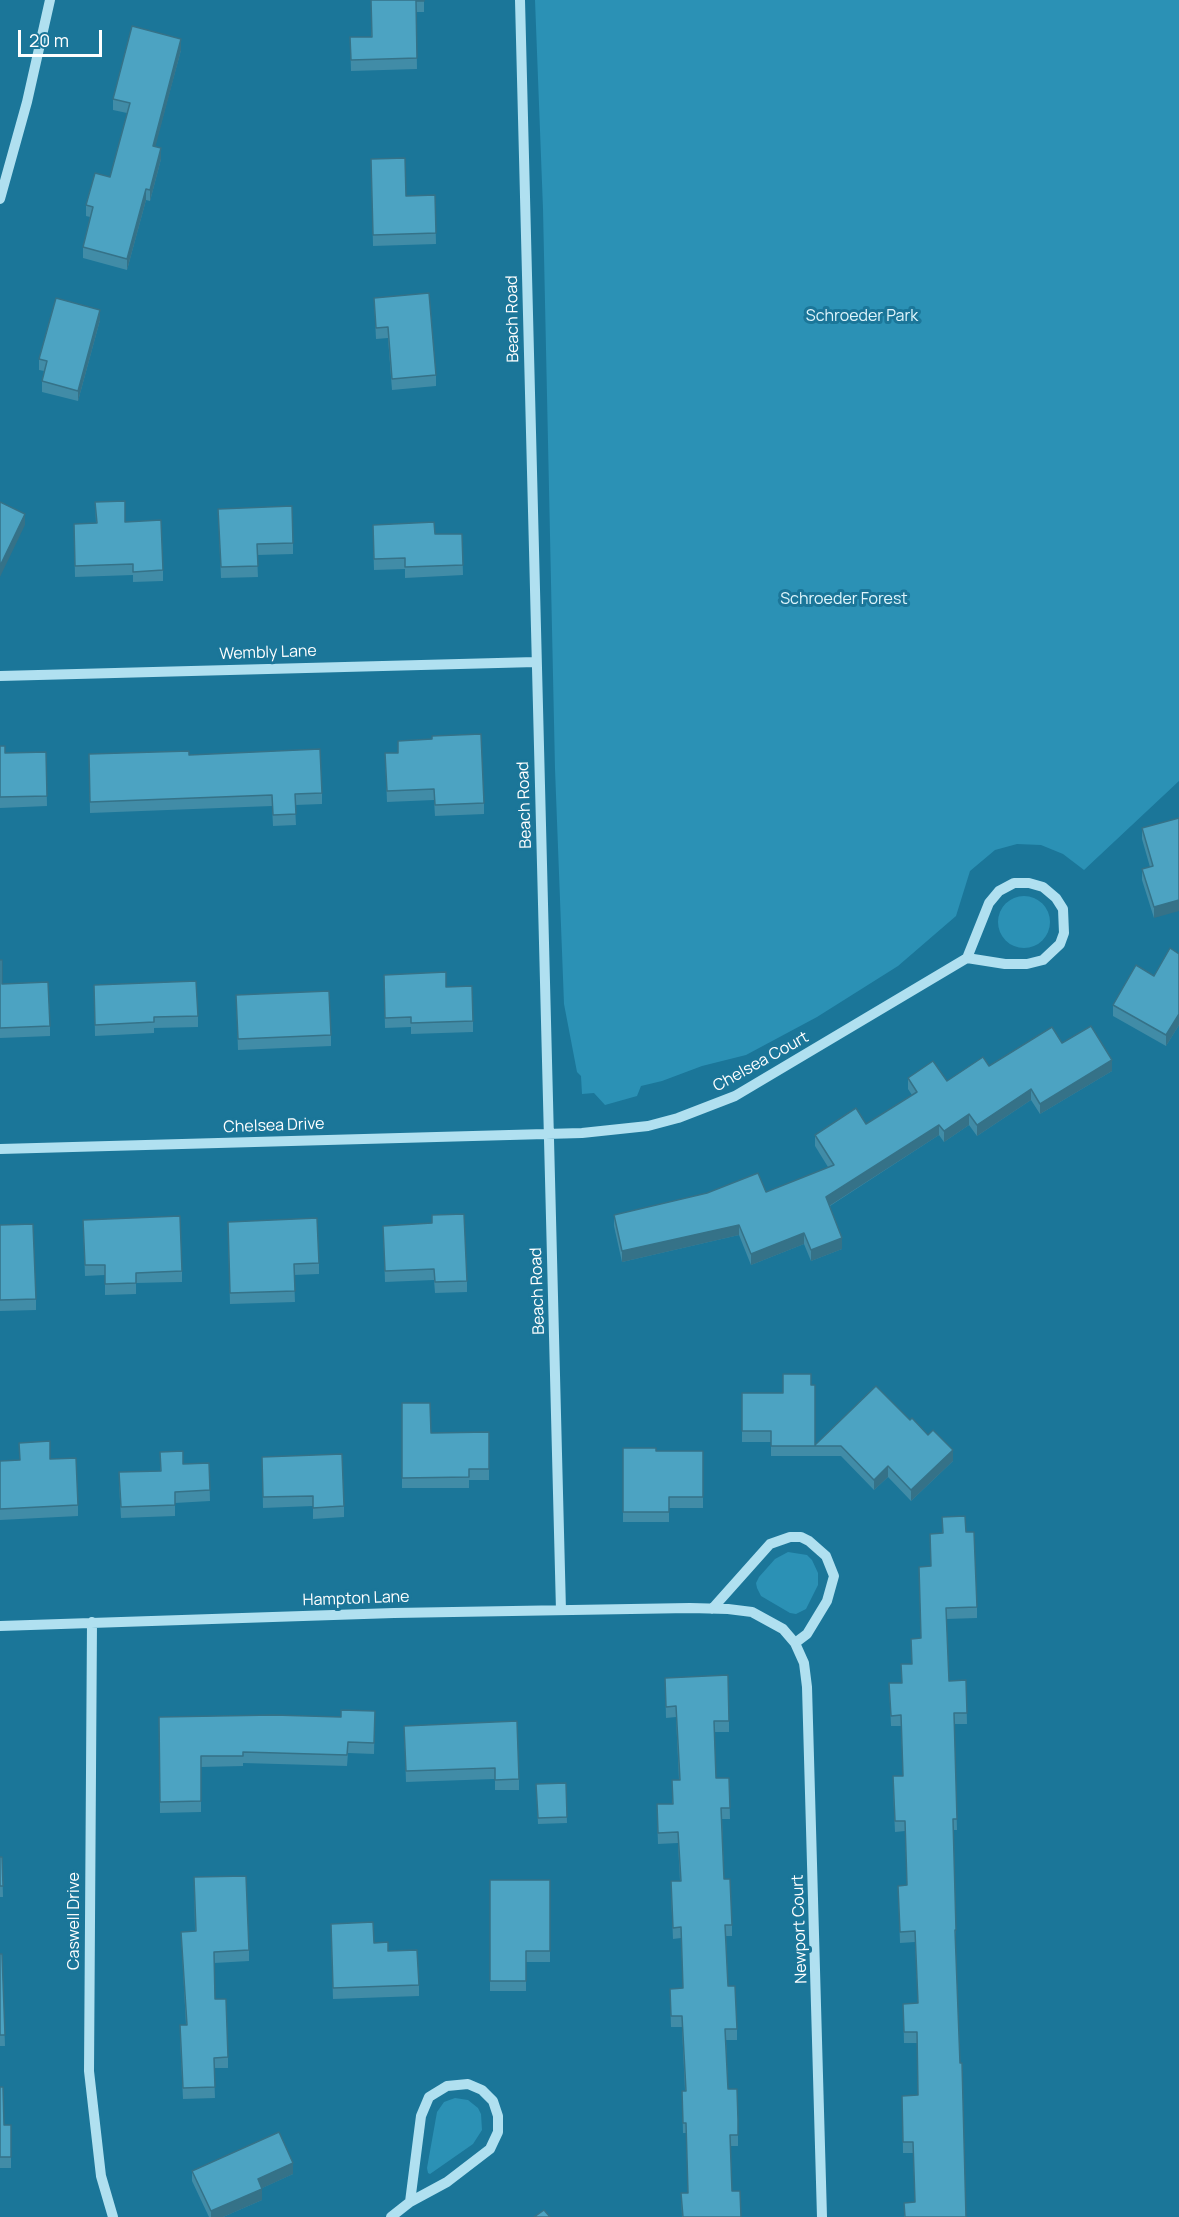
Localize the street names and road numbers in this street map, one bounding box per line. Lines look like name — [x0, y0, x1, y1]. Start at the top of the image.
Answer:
street label: Beach Road — [503, 275, 523, 363]
street label: Wembly Lane — [219, 642, 317, 664]
street label: Beach Road — [514, 761, 536, 849]
street label: Chelsea Court — [710, 1028, 812, 1096]
street label: Chelsea Drive — [223, 1115, 325, 1137]
street label: Beach Road — [527, 1247, 549, 1335]
street label: Hampton Lane — [302, 1588, 410, 1610]
street label: Caswell Drive — [65, 1872, 85, 1970]
street label: Newport Court — [789, 1874, 811, 1984]

